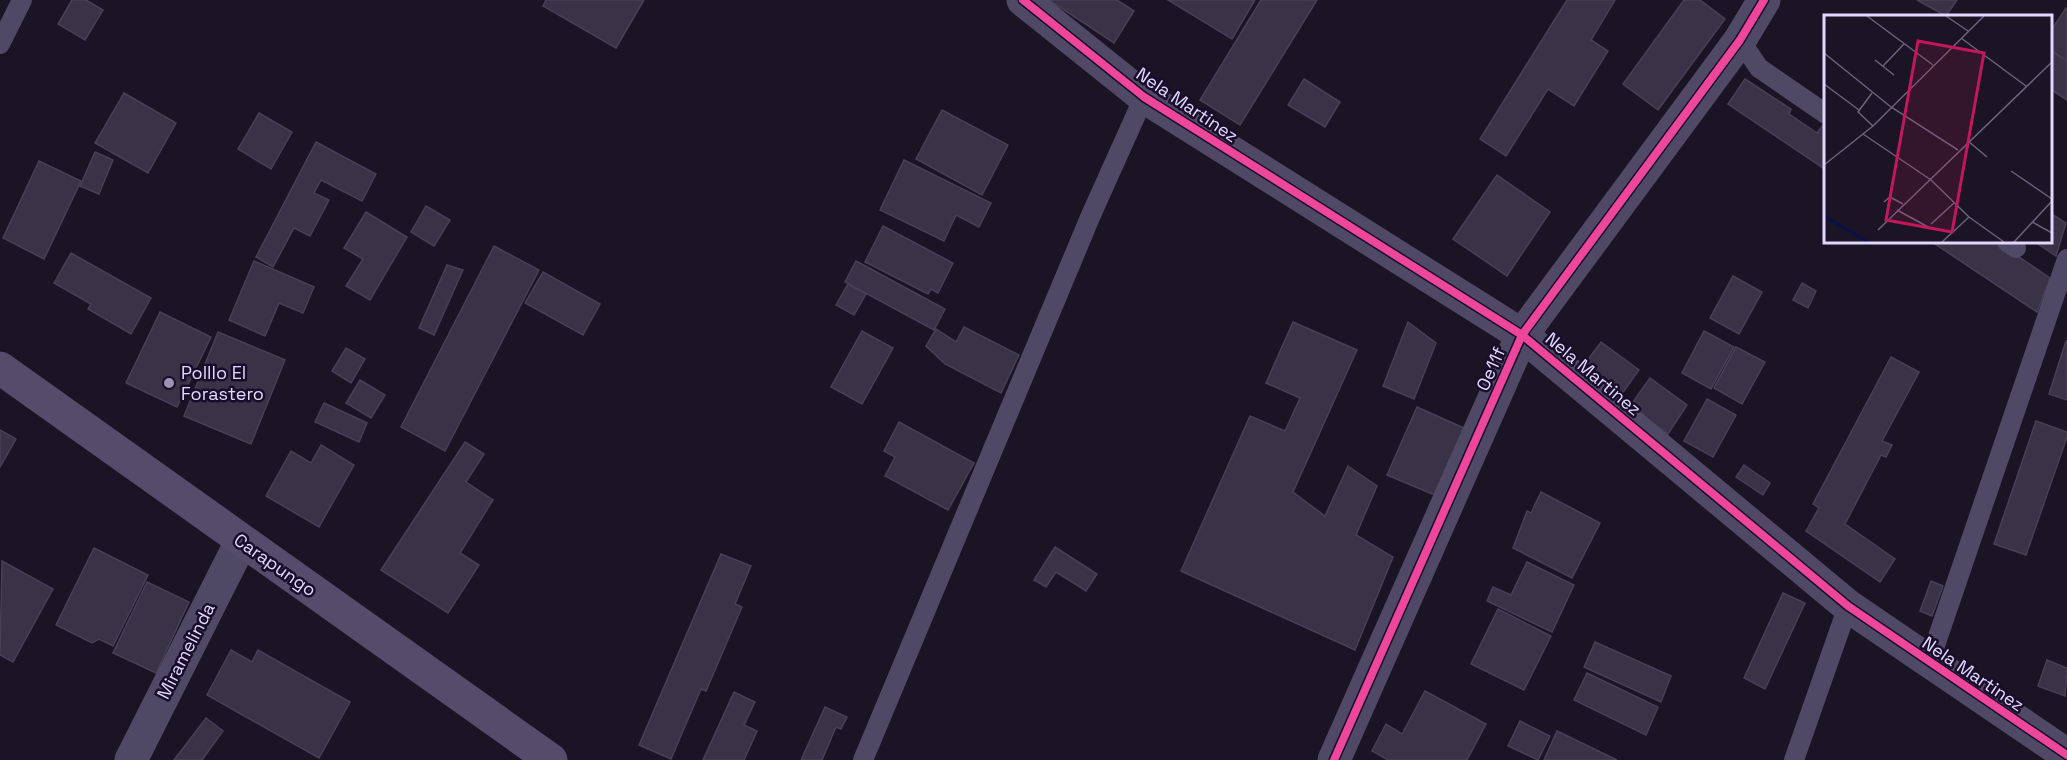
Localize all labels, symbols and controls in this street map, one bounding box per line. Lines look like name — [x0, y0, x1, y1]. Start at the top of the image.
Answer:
inset map — [1824, 15, 2052, 243]
street label: Nela Martinez — [1132, 62, 1243, 147]
street label: Nela Martinez — [1541, 327, 1646, 420]
street label: Oe11f — [1471, 343, 1510, 394]
place label: Polllo El Forastero — [181, 361, 264, 405]
marker: Polllo El Forastero — [162, 376, 176, 390]
street label: Carapungo — [230, 528, 321, 601]
street label: Miramelinda — [152, 599, 220, 703]
street label: Nela Martinez — [1918, 631, 2029, 716]

